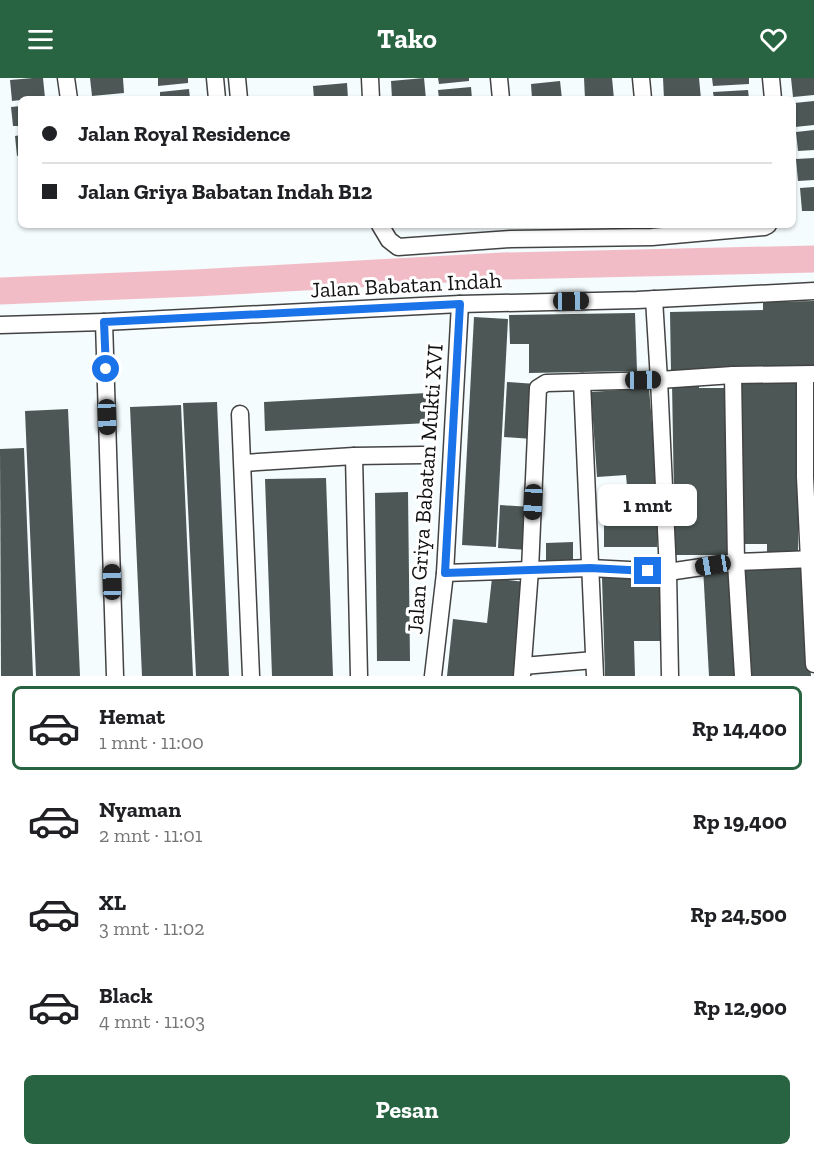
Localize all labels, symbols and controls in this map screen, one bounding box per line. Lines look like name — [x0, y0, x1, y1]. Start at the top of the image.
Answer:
icon: menu — [24, 23, 57, 56]
text: Tako — [377, 23, 437, 55]
icon: heart — [757, 23, 790, 56]
text: Jalan Royal Residence — [78, 120, 290, 147]
text: Jalan Griya Babatan Indah B12 — [78, 178, 372, 205]
street label: Jalan Babatan Indah — [310, 266, 503, 303]
car — [553, 292, 589, 310]
street label: Jalan Griya Babatan Mukti XVI — [401, 343, 449, 635]
route start — [92, 355, 119, 382]
car — [625, 371, 661, 389]
car — [97, 399, 117, 435]
car — [523, 484, 543, 520]
callout: 1 mnt — [598, 484, 698, 526]
text: 1 mnt — [623, 493, 672, 517]
car — [694, 553, 732, 577]
route end — [634, 557, 661, 584]
car — [103, 564, 121, 600]
icon: car — [27, 701, 81, 755]
text: Hemat — [99, 703, 165, 730]
text: Rp 14,400 — [692, 715, 787, 742]
text: 1 mnt · 11:00 — [99, 730, 204, 754]
icon: car — [27, 794, 81, 848]
text: Nyaman — [99, 796, 181, 823]
text: Rp 19,400 — [693, 808, 787, 835]
text: 2 mnt · 11:01 — [99, 823, 203, 847]
icon: car — [27, 887, 81, 941]
text: XL — [99, 889, 126, 916]
text: Rp 24,500 — [690, 901, 787, 928]
text: 3 mnt · 11:02 — [99, 916, 205, 940]
icon: car — [27, 980, 81, 1034]
text: Black — [99, 982, 153, 1009]
text: Rp 12,900 — [694, 994, 787, 1021]
text: 4 mnt · 11:03 — [99, 1009, 205, 1033]
button: Pesan — [24, 1075, 790, 1144]

